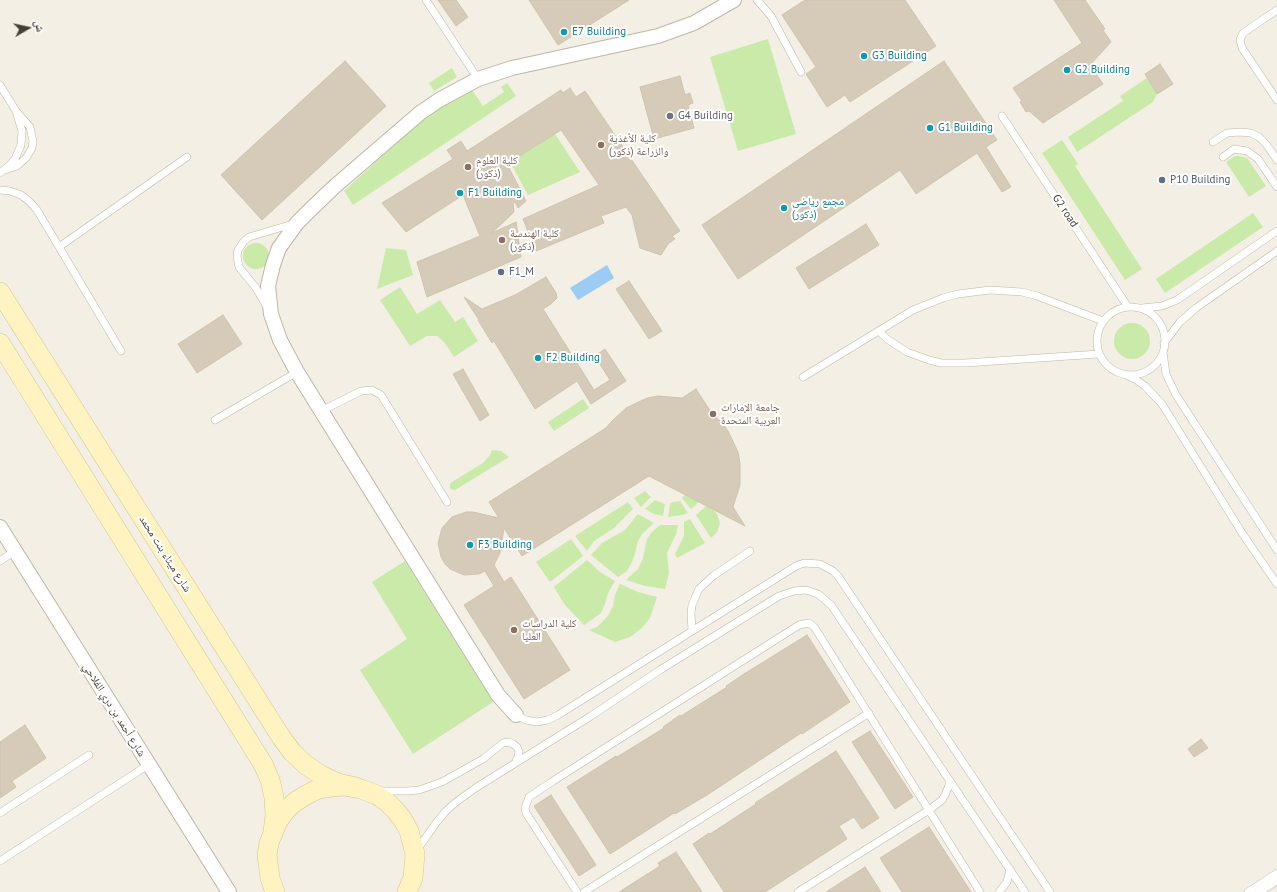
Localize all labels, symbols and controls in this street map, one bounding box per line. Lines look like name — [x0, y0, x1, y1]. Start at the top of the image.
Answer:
north arrow — [8, 8, 48, 48]
text: ش — [32, 19, 48, 33]
place label: E7 Building — [572, 25, 626, 39]
marker: E7 Building — [559, 27, 569, 37]
place label: G3 Building — [872, 49, 927, 63]
marker: G3 Building — [859, 51, 869, 61]
place label: G2 Building — [1075, 63, 1130, 77]
marker: G2 Building — [1062, 65, 1072, 75]
place label: G4 Building — [678, 109, 733, 123]
marker: G4 Building — [665, 111, 675, 121]
place label: G1 Building — [938, 121, 993, 135]
marker: G1 Building — [925, 123, 935, 133]
place label: كلية الأغذية والزراعة (ذكور) — [609, 132, 669, 158]
marker: كلية الأغذية والزراعة (ذكور) — [596, 140, 606, 150]
place label: كلية العلوم (ذكور) — [476, 154, 518, 180]
marker: كلية العلوم (ذكور) — [463, 162, 473, 172]
place label: P10 Building — [1170, 173, 1230, 187]
marker: P10 Building — [1157, 175, 1167, 185]
place label: F1 Building — [468, 186, 522, 200]
marker: F1 Building — [455, 188, 465, 198]
street label: G2 road — [1049, 192, 1081, 230]
place label: مجمع رياضي (ذكور) — [792, 195, 844, 221]
marker: مجمع رياضي (ذكور) — [779, 203, 789, 213]
place label: كلية الهندسة (ذكور) — [510, 227, 559, 253]
marker: كلية الهندسة (ذكور) — [497, 235, 507, 245]
place label: F1_M — [509, 265, 534, 279]
marker: F1_M — [496, 267, 506, 277]
place label: F2 Building — [546, 351, 600, 365]
marker: F2 Building — [533, 353, 543, 363]
place label: جامعة الإمارات العربية المتحدة — [721, 401, 780, 427]
marker: جامعة الإمارات العربية المتحدة — [708, 409, 718, 419]
street label: شارع ميثاء بنت محمد — [136, 513, 194, 595]
place label: F3 Building — [478, 538, 532, 552]
marker: F3 Building — [465, 540, 475, 550]
place label: كلية الدراسات العليا — [522, 617, 577, 643]
marker: كلية الدراسات العليا — [509, 625, 519, 635]
street label: شارع أحمد بن دري الفلاحي — [80, 661, 148, 759]

